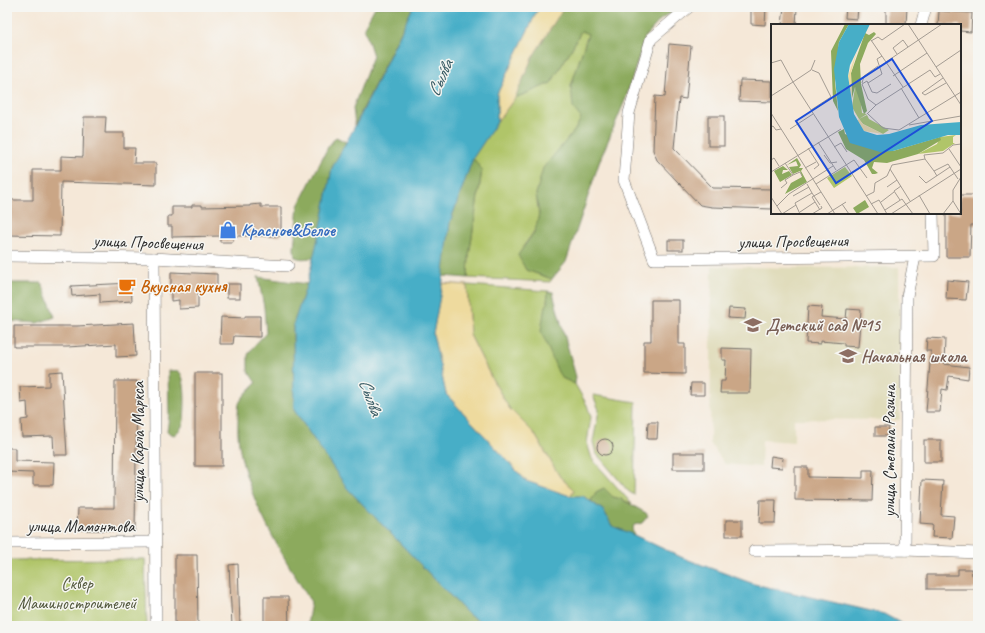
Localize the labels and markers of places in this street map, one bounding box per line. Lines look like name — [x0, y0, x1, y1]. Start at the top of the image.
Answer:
shop icon: Красное&Белое — [218, 220, 238, 240]
place label: Красное&Белое — [241, 220, 337, 241]
cafe icon: Вкусная кухня — [117, 276, 137, 296]
place label: Вкусная кухня — [140, 276, 228, 297]
school or university icon: Детский сад №15 — [743, 315, 763, 335]
place label: Детский сад №15 — [766, 315, 881, 336]
school or university icon: Начальная школа — [838, 346, 858, 366]
place label: Начальная школа — [861, 346, 968, 367]

